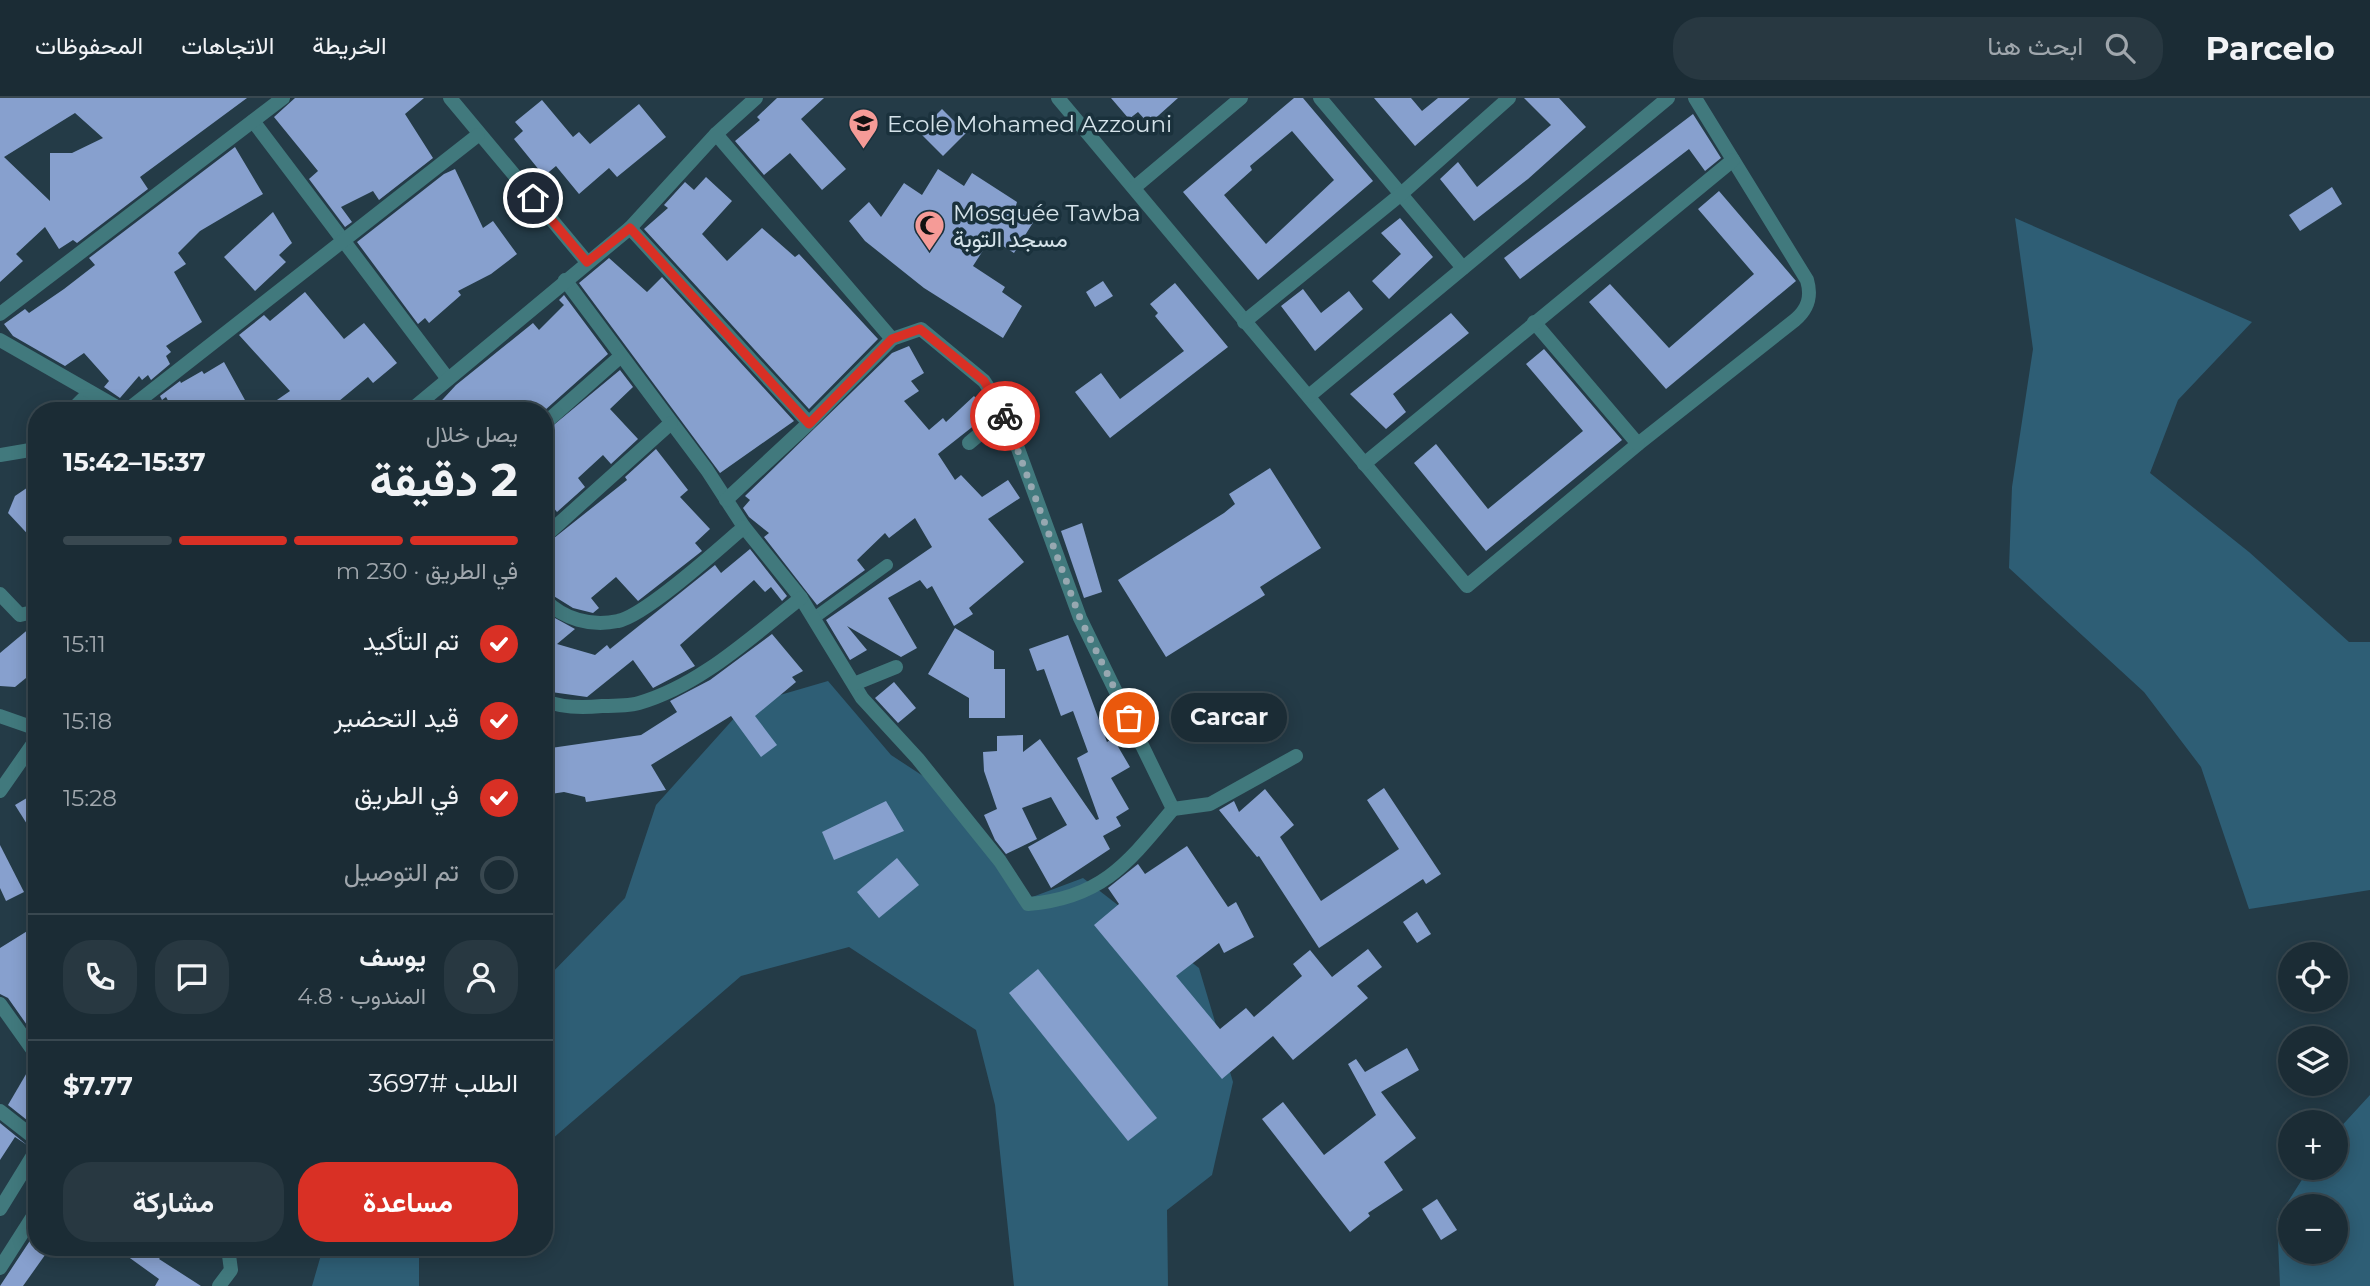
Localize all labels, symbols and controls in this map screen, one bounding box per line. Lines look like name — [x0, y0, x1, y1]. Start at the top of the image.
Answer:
search box — [1673, 17, 2163, 80]
text: Parcelo — [2205, 28, 2335, 68]
icon: search — [2101, 29, 2139, 67]
text: ابحث هنا — [1987, 30, 2083, 62]
text: المحفوظات — [35, 31, 143, 60]
text: الاتجاهات — [181, 31, 274, 60]
text: الخريطة — [312, 31, 387, 60]
school or university icon: Ecole Mohamed Azzouni — [847, 107, 881, 151]
place label: Ecole Mohamed Azzouni — [887, 110, 1172, 138]
pin — [503, 168, 563, 228]
icon: home — [514, 179, 552, 217]
place label: Mosquée Tawba مسجد التوبة — [953, 199, 1141, 254]
mosque icon: Mosquée Tawba مسجد التوبة — [913, 209, 947, 253]
courier — [970, 381, 1040, 451]
icon: bike — [986, 397, 1024, 435]
text: يصل خلال — [426, 420, 518, 448]
text: 15:37–15:42 — [63, 446, 206, 478]
text: 2 دقيقة — [369, 451, 518, 508]
text: في الطريق · 230 m — [336, 557, 518, 585]
text: تم التأكيد — [363, 625, 459, 657]
icon: check — [480, 625, 518, 663]
text: 15:11 — [63, 630, 106, 658]
pin — [1099, 688, 1159, 748]
callout: Carcar — [1171, 694, 1286, 742]
icon: bag — [1110, 699, 1148, 737]
text: قيد التحضير — [334, 702, 459, 734]
icon: check — [480, 702, 518, 740]
text: Carcar — [1190, 703, 1268, 731]
text: 15:18 — [63, 707, 112, 735]
text: في الطريق — [354, 779, 459, 811]
icon: check — [480, 779, 518, 817]
text: 15:28 — [63, 784, 117, 812]
text: تم التوصيل — [344, 856, 459, 888]
button: phone — [63, 940, 137, 1014]
button: chat — [155, 940, 229, 1014]
button: person — [444, 940, 518, 1014]
text: يوسف — [359, 941, 426, 973]
map controls — [2278, 942, 2348, 1264]
button: locate — [2278, 942, 2348, 1012]
text: المندوب · 4.8 — [297, 982, 426, 1010]
button: layers — [2278, 1026, 2348, 1096]
text: الطلب #3697 — [368, 1067, 518, 1099]
text: $7.77 — [63, 1070, 133, 1102]
button: + — [2278, 1110, 2348, 1180]
button: مشاركة — [63, 1162, 284, 1242]
button: مساعدة — [298, 1162, 518, 1242]
button: − — [2278, 1194, 2348, 1264]

